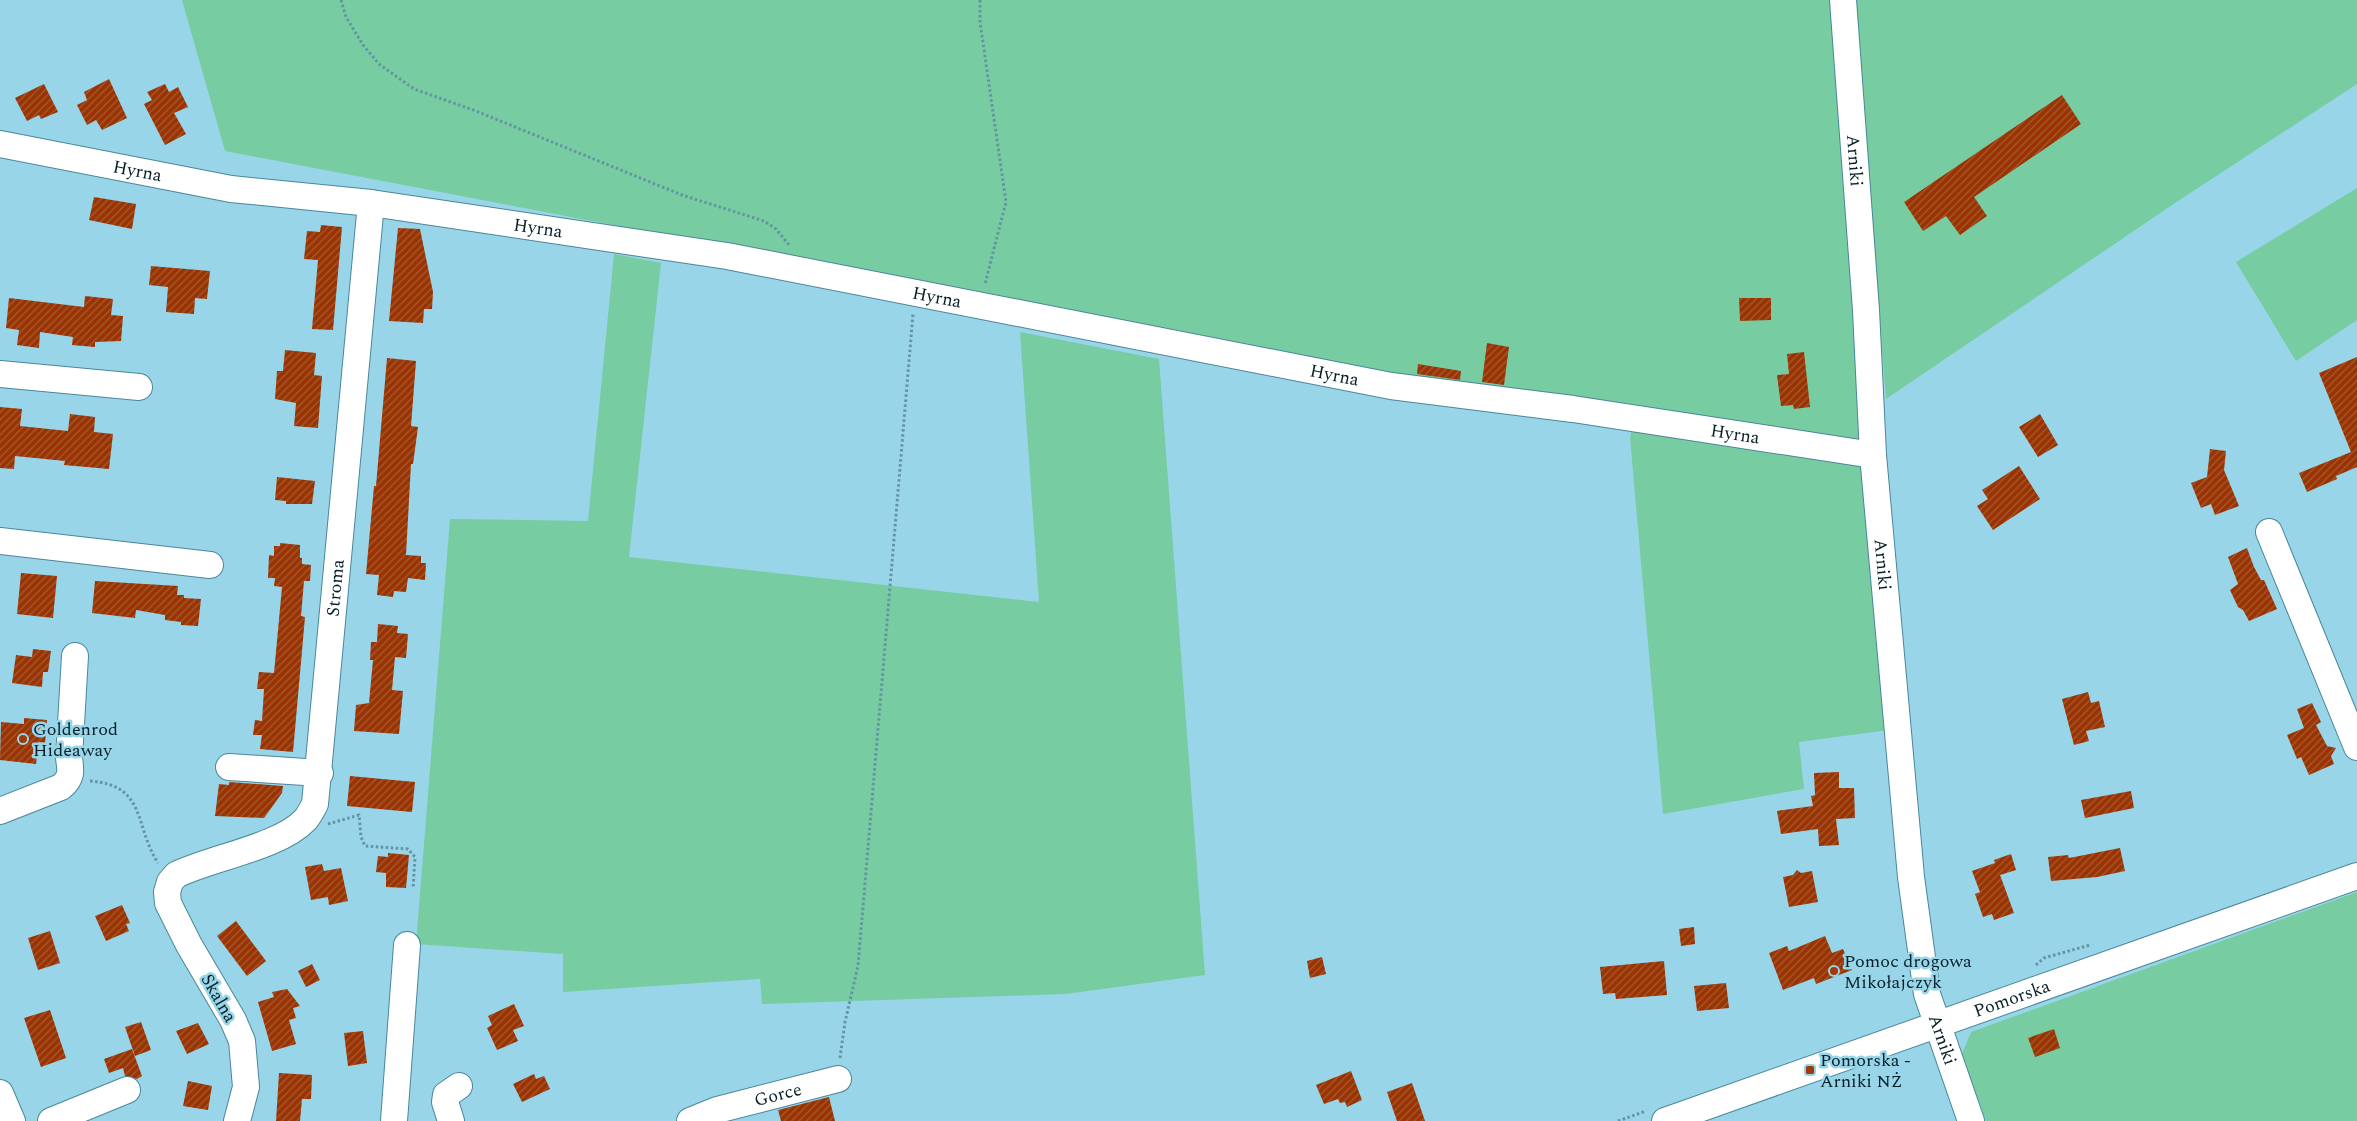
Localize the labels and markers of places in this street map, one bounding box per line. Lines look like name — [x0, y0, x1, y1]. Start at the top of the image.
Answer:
place label: Goldenrod Hideaway — [33, 716, 118, 764]
marker: Goldenrod Hideaway — [17, 733, 29, 745]
place label: Pomoc drogowa Mikołajczyk — [1844, 948, 1972, 996]
marker: Pomoc drogowa Mikołajczyk — [1828, 965, 1840, 977]
place label: Pomorska - Arniki NŻ — [1820, 1047, 1911, 1095]
marker: Pomorska - Arniki NŻ — [1804, 1064, 1816, 1076]

